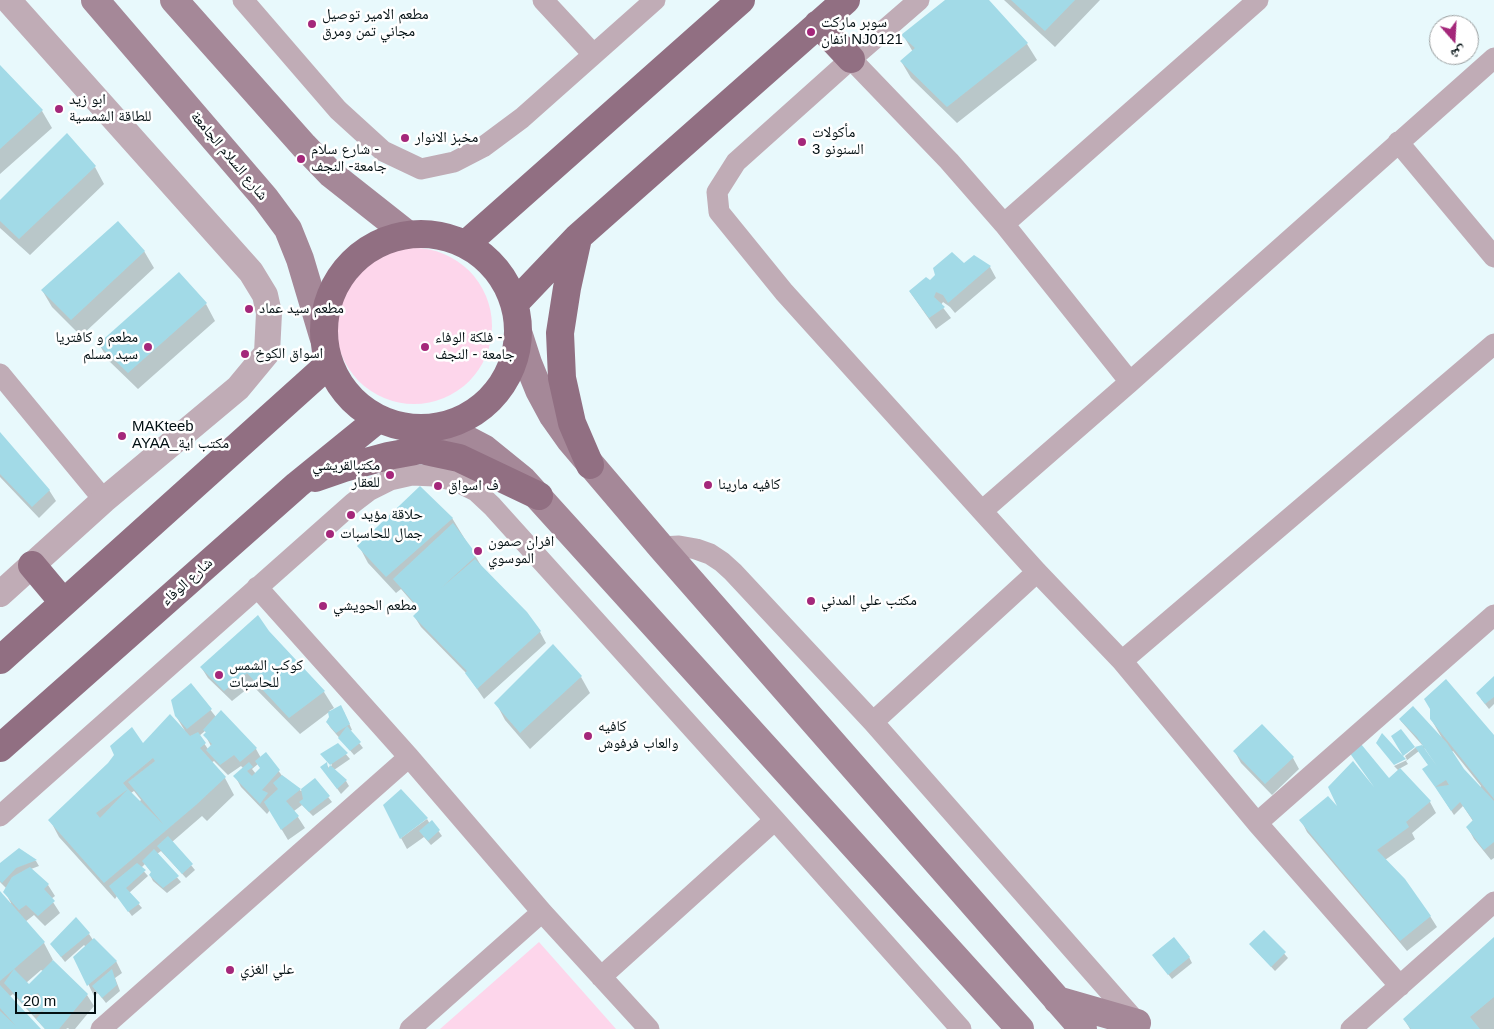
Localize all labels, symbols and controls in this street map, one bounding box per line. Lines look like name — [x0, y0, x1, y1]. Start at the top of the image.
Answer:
place label: مطعم الامير توصيل مجاني تمن ومرق — [322, 6, 429, 41]
place label: سوبر ماركت انفان NJ0121 — [821, 14, 903, 49]
north arrow — [1429, 15, 1479, 65]
marker: مطعم الامير توصيل مجاني تمن ومرق — [306, 18, 318, 30]
marker: سوبر ماركت انفان NJ0121 — [805, 26, 817, 38]
text: ش — [1449, 43, 1468, 63]
place label: ابو زيد للطاقة الشمسية — [69, 91, 151, 126]
marker: ابو زيد للطاقة الشمسية — [53, 103, 65, 115]
street label: شارع السلام الجامعة — [187, 108, 271, 204]
place label: مأكولات السنونو 3 — [812, 124, 864, 159]
place label: مخبز الانوار — [415, 129, 478, 147]
marker: مخبز الانوار — [399, 132, 411, 144]
marker: مأكولات السنونو 3 — [796, 136, 808, 148]
place label: شارع سلام - جامعة- النجف — [311, 141, 387, 176]
marker: شارع سلام - جامعة- النجف — [295, 153, 307, 165]
place label: مطعم سيد عماد — [259, 300, 344, 318]
marker: مطعم سيد عماد — [243, 303, 255, 315]
place label: مطعم و كافتريا سيد مسلم — [56, 329, 138, 364]
place label: فلكة الوفاء - جامعة - النجف — [435, 329, 515, 364]
marker: مطعم و كافتريا سيد مسلم — [142, 341, 154, 353]
marker: فلكة الوفاء - جامعة - النجف — [419, 341, 431, 353]
place label: اسواق الكوخ — [255, 345, 323, 363]
marker: اسواق الكوخ — [239, 348, 251, 360]
place label: MAKteeb AYAA_مكتب اية — [132, 418, 229, 453]
marker: MAKteeb AYAA_مكتب اية — [116, 430, 128, 442]
place label: مكتبالقريشي للعقار — [312, 457, 380, 492]
marker: مكتبالقريشي للعقار — [384, 469, 396, 481]
place label: كافيه مارينا — [718, 476, 780, 494]
place label: ف اسواق — [448, 477, 499, 495]
marker: كافيه مارينا — [702, 479, 714, 491]
marker: ف اسواق — [432, 480, 444, 492]
place label: حلاقة مؤيد — [361, 506, 423, 524]
marker: حلاقة مؤيد — [345, 509, 357, 521]
place label: جمال للحاسبات — [340, 525, 423, 543]
marker: جمال للحاسبات — [324, 528, 336, 540]
place label: افران صمون الموسوي — [488, 533, 554, 568]
marker: افران صمون الموسوي — [472, 545, 484, 557]
street label: شارع الوفاء — [158, 554, 216, 610]
place label: مكتب علي المدني — [821, 592, 917, 610]
marker: مكتب علي المدني — [805, 595, 817, 607]
place label: مطعم الحويشي — [333, 597, 417, 615]
marker: مطعم الحويشي — [317, 600, 329, 612]
place label: كوكب الشمس للحاسبات — [229, 657, 303, 692]
marker: كوكب الشمس للحاسبات — [213, 669, 225, 681]
place label: كافيه والعاب فرفوش — [598, 718, 678, 753]
marker: كافيه والعاب فرفوش — [582, 730, 594, 742]
place label: علي الغزي — [240, 961, 294, 979]
marker: علي الغزي — [224, 964, 236, 976]
scale bar — [18, 982, 99, 1014]
text: 20 m — [23, 992, 56, 1009]

